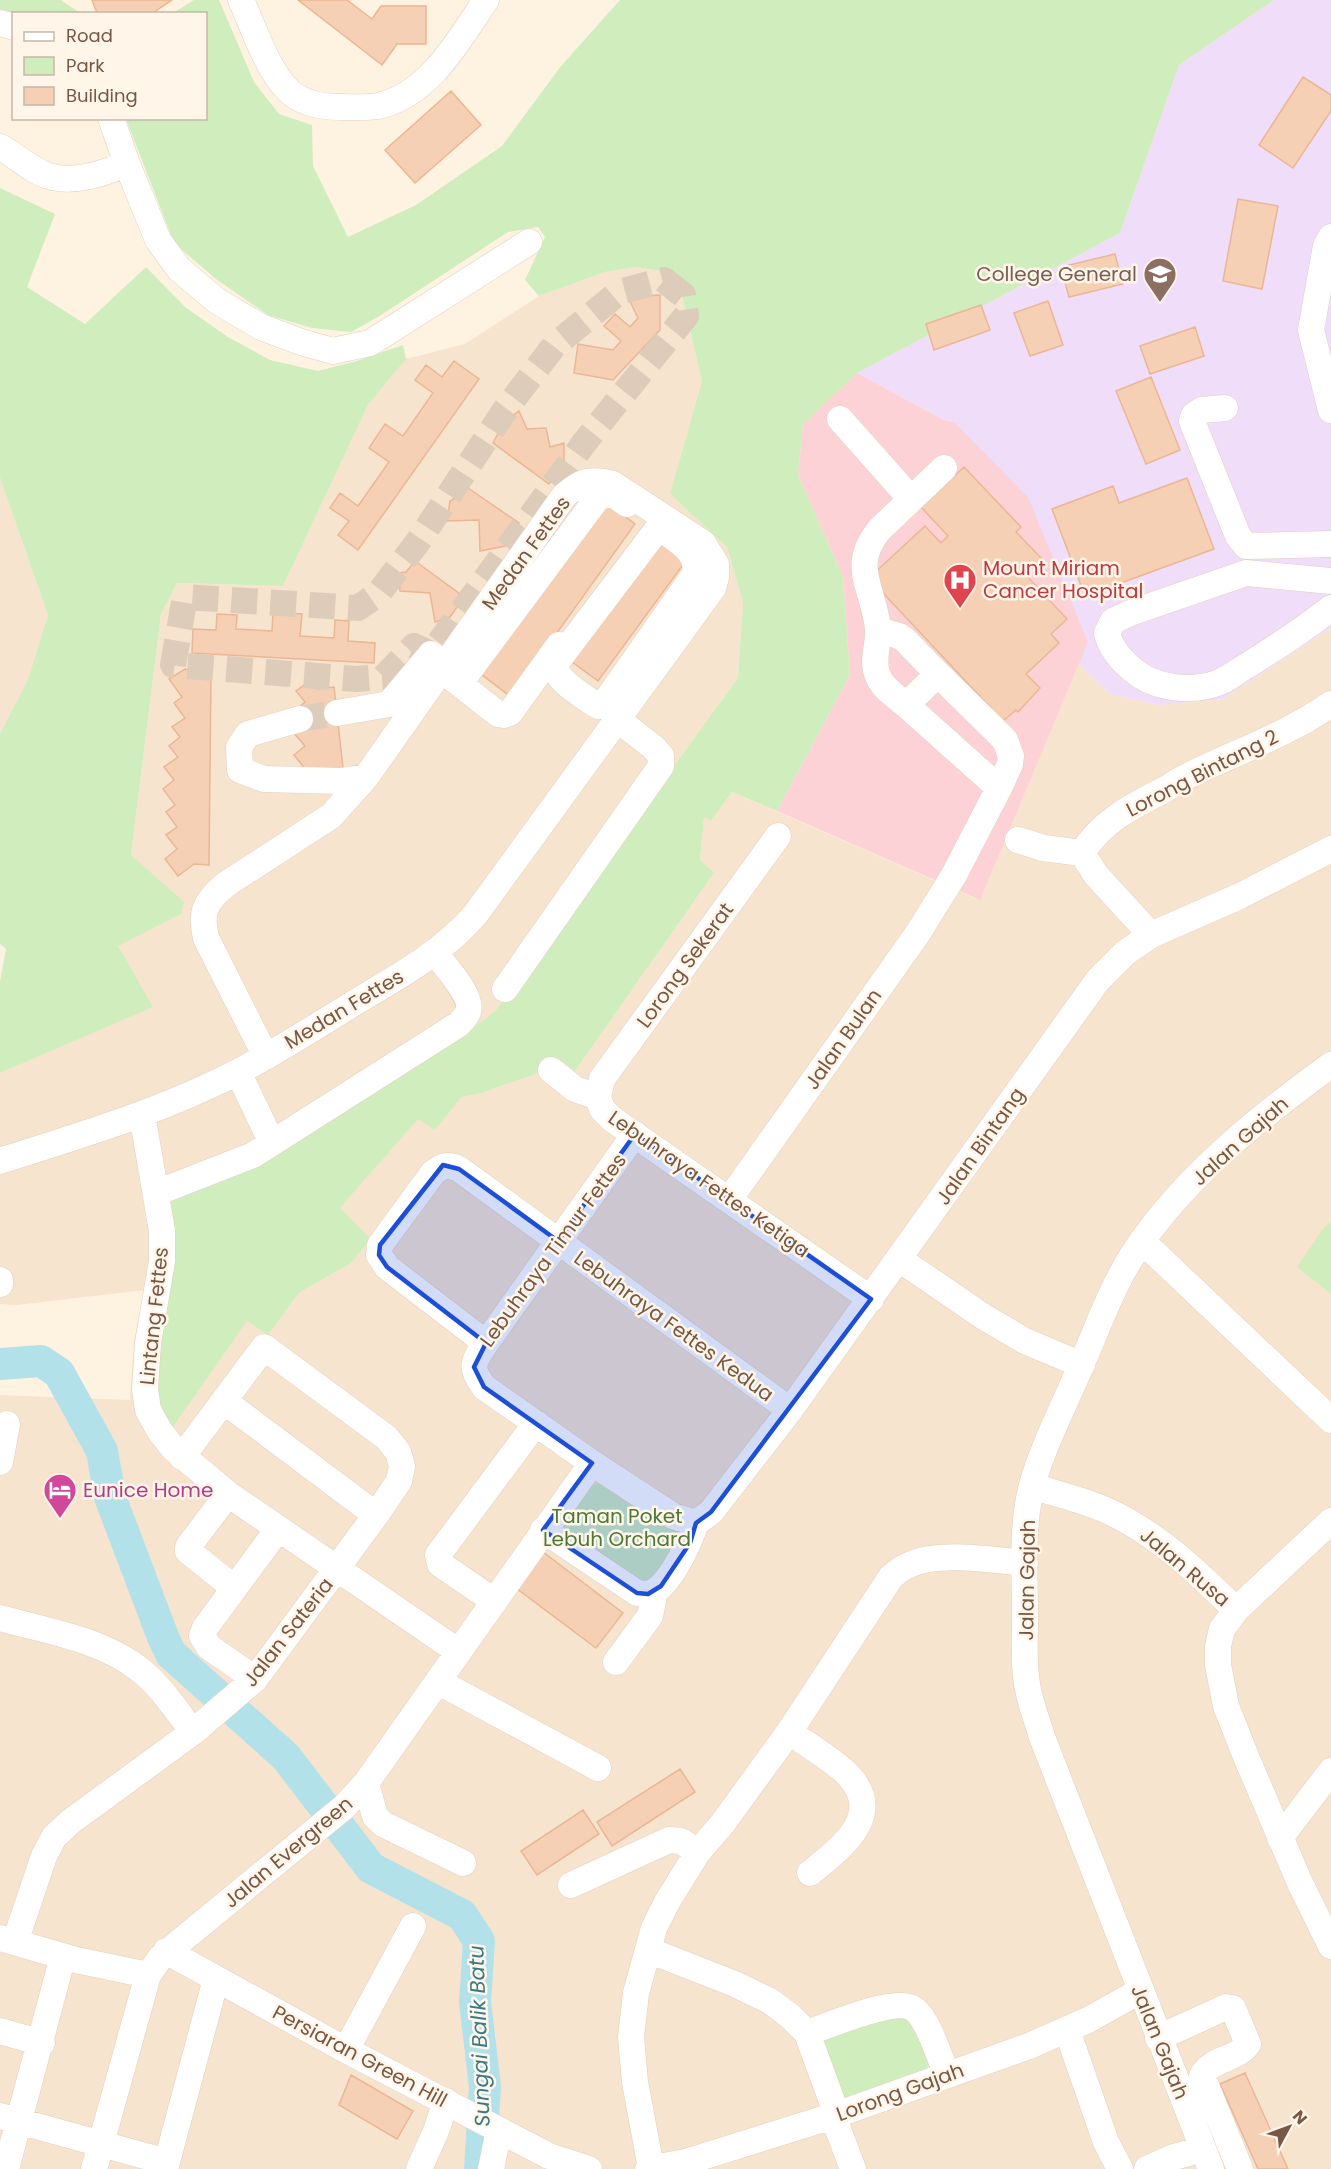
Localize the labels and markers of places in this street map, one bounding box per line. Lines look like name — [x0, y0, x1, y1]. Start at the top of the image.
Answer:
school or university icon: College General — [1142, 256, 1178, 303]
place label: College General — [976, 260, 1137, 288]
place label: Mount Miriam Cancer Hospital — [983, 554, 1143, 605]
hospital icon: Mount Miriam Cancer Hospital — [942, 562, 978, 609]
hotel icon: Eunice Home — [42, 1472, 78, 1519]
place label: Eunice Home — [83, 1476, 213, 1504]

